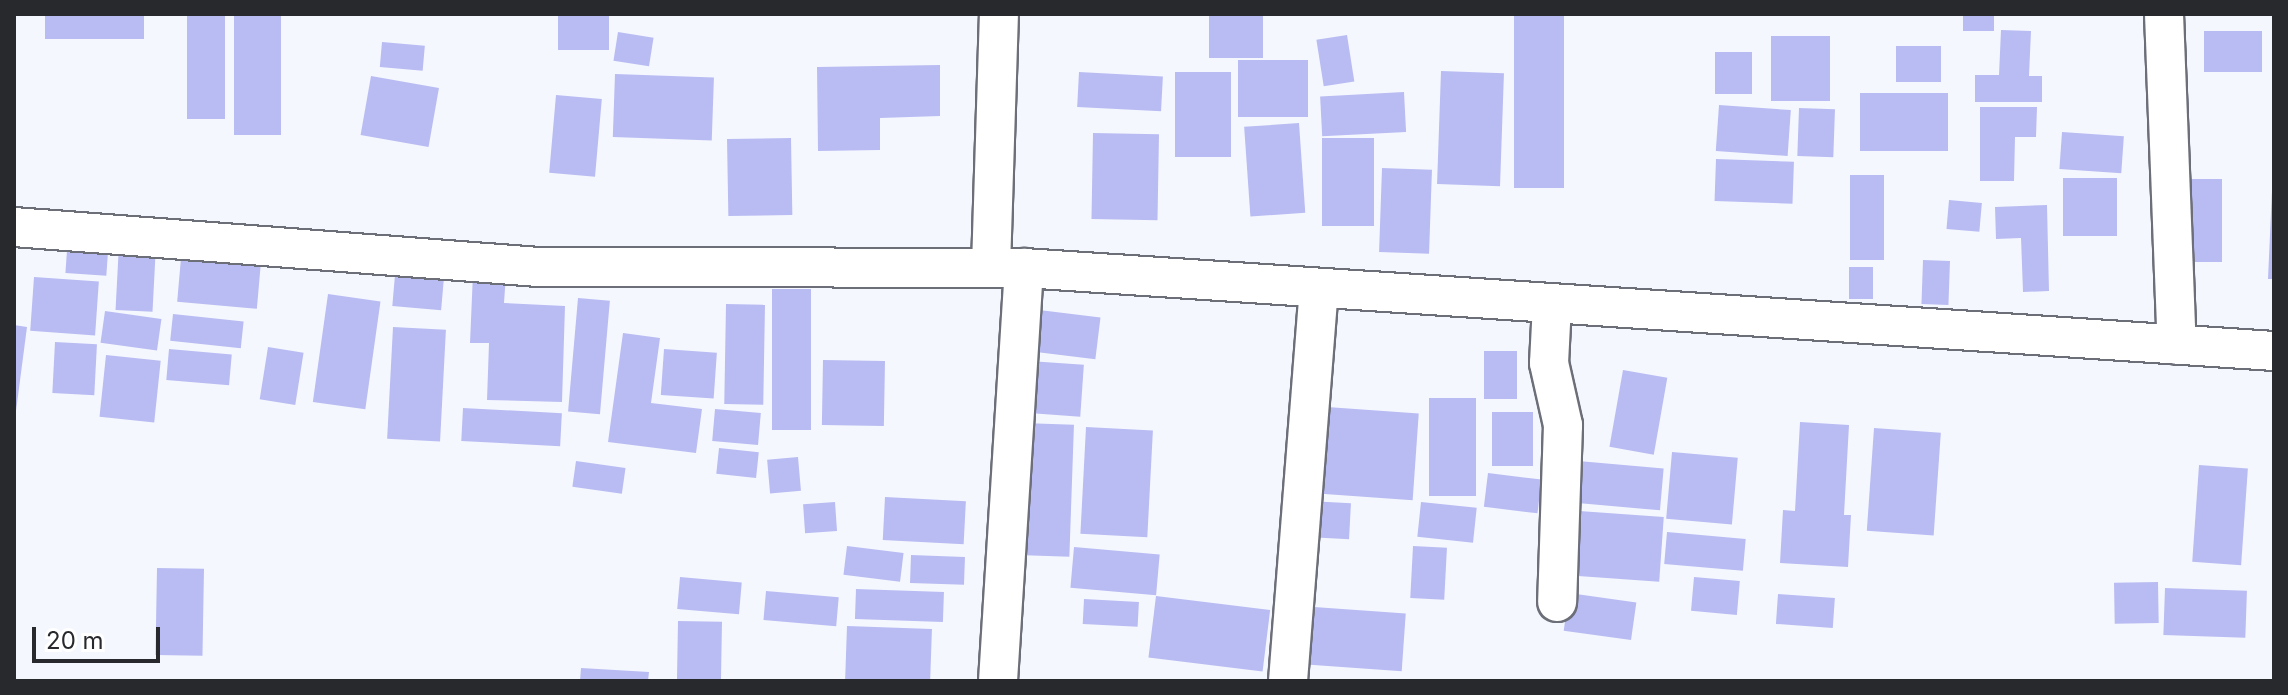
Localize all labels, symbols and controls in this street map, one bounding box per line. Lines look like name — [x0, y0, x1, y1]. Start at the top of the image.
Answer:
scale bar — [36, 611, 164, 661]
text: 20 m — [46, 626, 104, 655]

